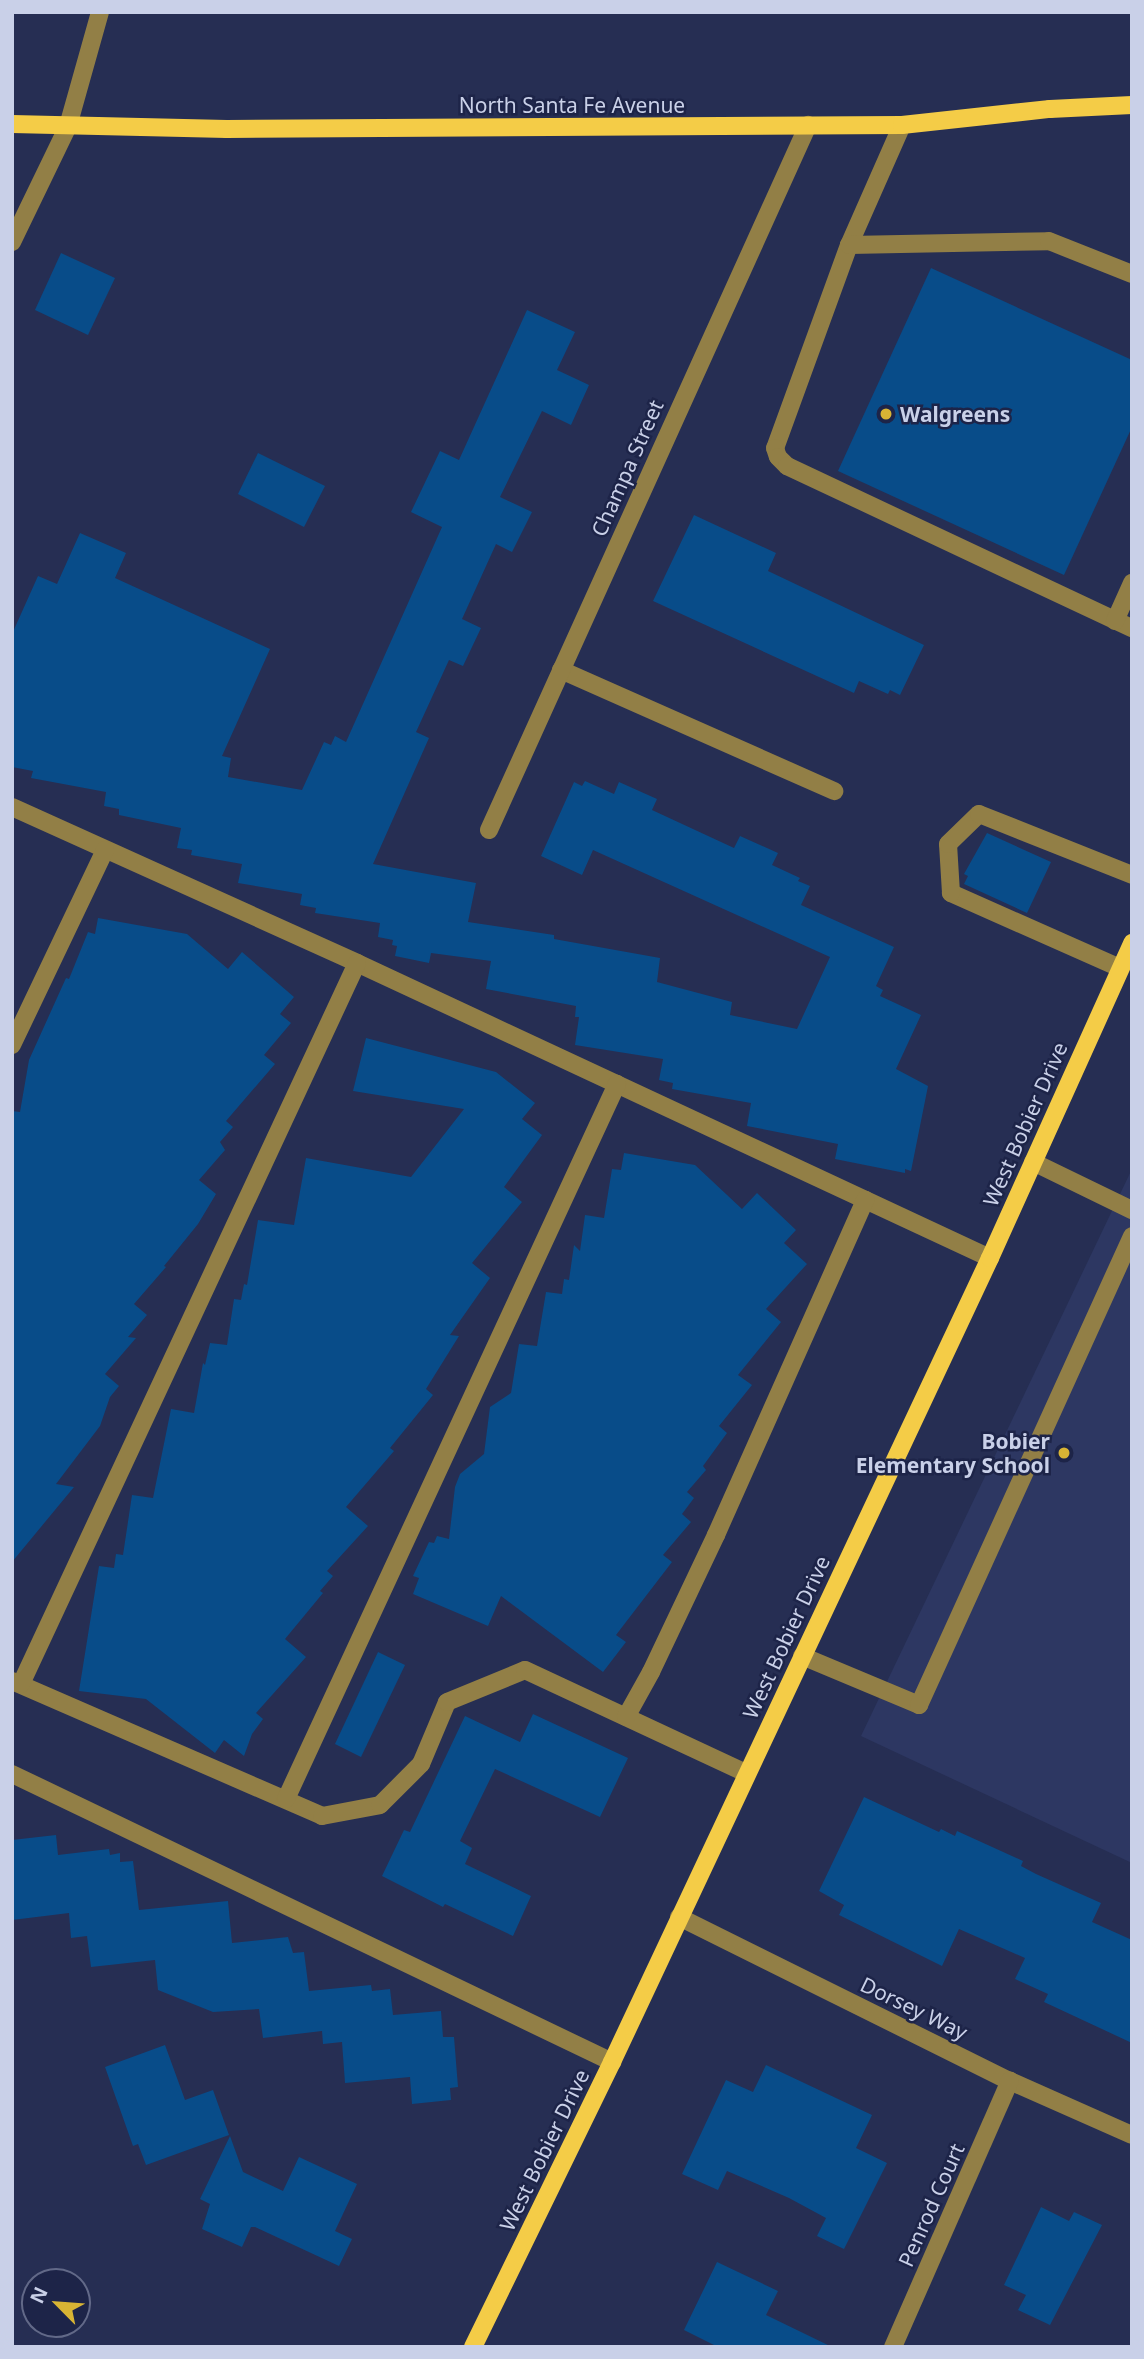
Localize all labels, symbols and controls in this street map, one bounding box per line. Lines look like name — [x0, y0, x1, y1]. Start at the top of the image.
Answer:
street label: North Santa Fe Avenue — [459, 92, 685, 118]
street label: Champa Street — [586, 396, 668, 540]
place label: Walgreens — [900, 401, 1010, 427]
marker: Walgreens — [878, 406, 894, 422]
street label: West Bobier Drive — [978, 1038, 1072, 1210]
place label: Bobier Elementary School — [856, 1428, 1050, 1478]
marker: Bobier Elementary School — [1056, 1445, 1072, 1461]
street label: West Bobier Drive — [737, 1552, 835, 1722]
street label: Dorsey Way — [856, 1971, 972, 2045]
street label: West Bobier Drive — [494, 2065, 594, 2235]
street label: Penrod Court — [893, 2140, 969, 2270]
north arrow — [21, 2268, 91, 2338]
text: N — [24, 2282, 54, 2307]

